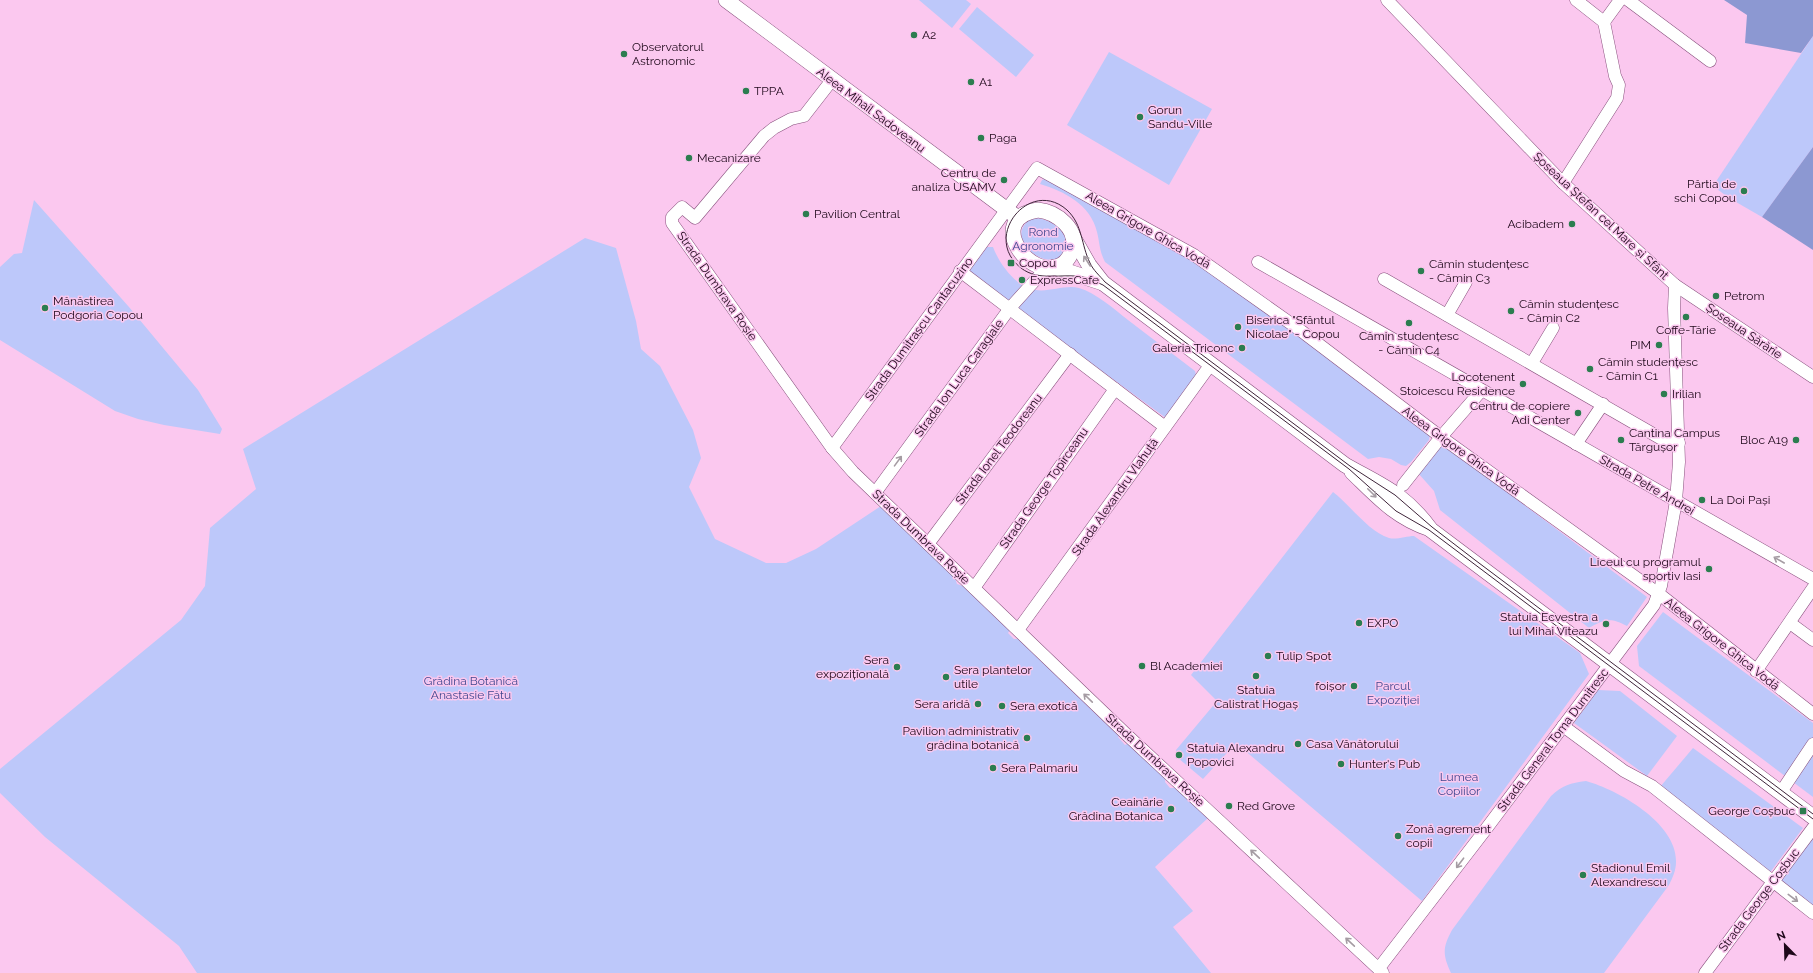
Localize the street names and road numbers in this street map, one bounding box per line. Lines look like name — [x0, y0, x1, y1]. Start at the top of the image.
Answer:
street label: Aleea Mihail Sadoveanu — [814, 65, 928, 155]
street label: Șoseaua Ștefan cel Mare și Sfânt — [1530, 150, 1672, 282]
street label: Aleea Grigore Ghica Vodă — [1083, 189, 1213, 271]
street label: Strada Dumbrava Roșie — [674, 229, 760, 343]
street label: Strada Dumitrașcu Cantacuzino — [862, 254, 976, 404]
street label: Șoseaua Sărărie — [1703, 300, 1785, 362]
street label: Strada Ion Luca Caragiale — [912, 317, 1006, 439]
street label: Strada Ionel Teodoreanu — [953, 391, 1045, 507]
street label: Aleea Grigore Ghica Vodă — [1400, 404, 1522, 498]
street label: Strada George Topîrceanu — [997, 425, 1091, 551]
street label: Strada Alexandru Vlahuță — [1069, 435, 1161, 559]
street label: Strada Petre Andrei — [1597, 452, 1697, 518]
street label: Strada Dumbrava Roșie — [869, 487, 973, 587]
street label: Aleea Grigore Ghica Vodă — [1662, 595, 1782, 693]
street label: Strada General Toma Dumitresc — [1495, 665, 1612, 814]
street label: Strada Dumbrava Roșie — [1103, 711, 1207, 809]
street label: Strada George Coșbuc — [1716, 845, 1803, 954]

